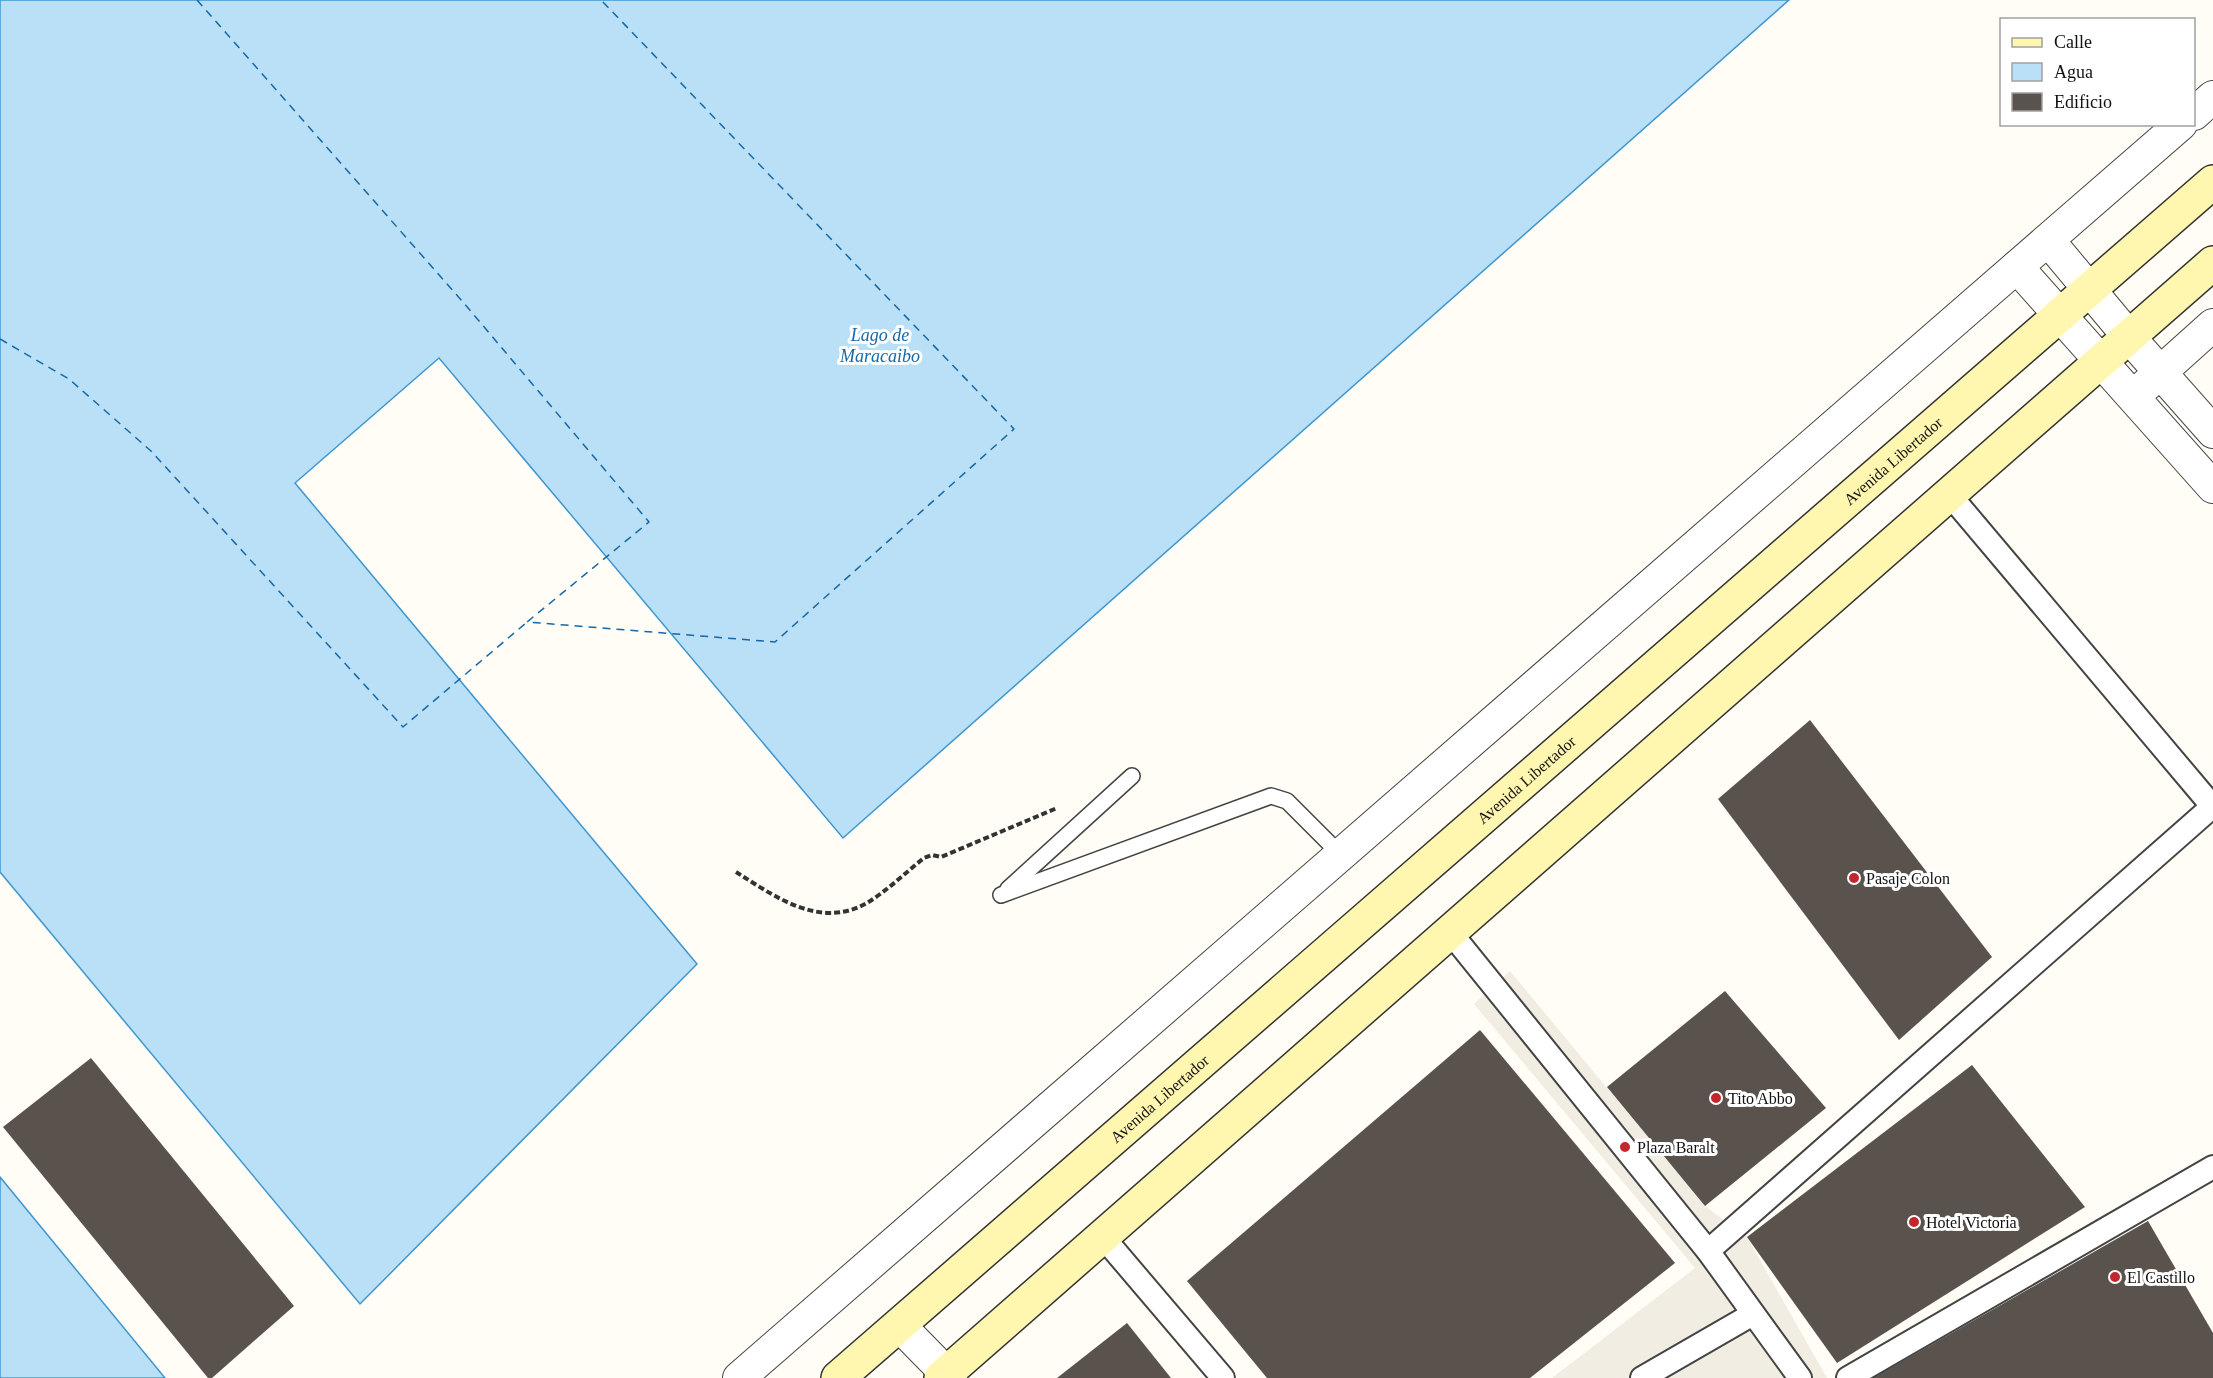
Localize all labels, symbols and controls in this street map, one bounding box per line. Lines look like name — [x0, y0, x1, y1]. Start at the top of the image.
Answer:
legend — [2000, 18, 2195, 126]
text: Calle — [2054, 32, 2092, 52]
text: Agua — [2054, 62, 2093, 82]
text: Edificio — [2054, 92, 2112, 112]
water label: Lago de Maracaibo — [839, 325, 920, 366]
street label: Avenida Libertador — [1841, 413, 1946, 508]
street label: Avenida Libertador — [1474, 732, 1580, 827]
place label: Pasaje Colon — [1866, 870, 1950, 888]
marker: Pasaje Colon — [1847, 871, 1861, 885]
street label: Avenida Libertador — [1107, 1051, 1213, 1146]
place label: Tito Abbo — [1728, 1090, 1793, 1107]
marker: Tito Abbo — [1709, 1091, 1723, 1105]
place label: Plaza Baralt — [1637, 1139, 1715, 1156]
marker: Plaza Baralt — [1618, 1140, 1632, 1154]
place label: Hotel Victoria — [1926, 1214, 2017, 1231]
marker: Hotel Victoria — [1907, 1215, 1921, 1229]
place label: El Castillo — [2127, 1269, 2195, 1286]
marker: El Castillo — [2108, 1270, 2122, 1284]

